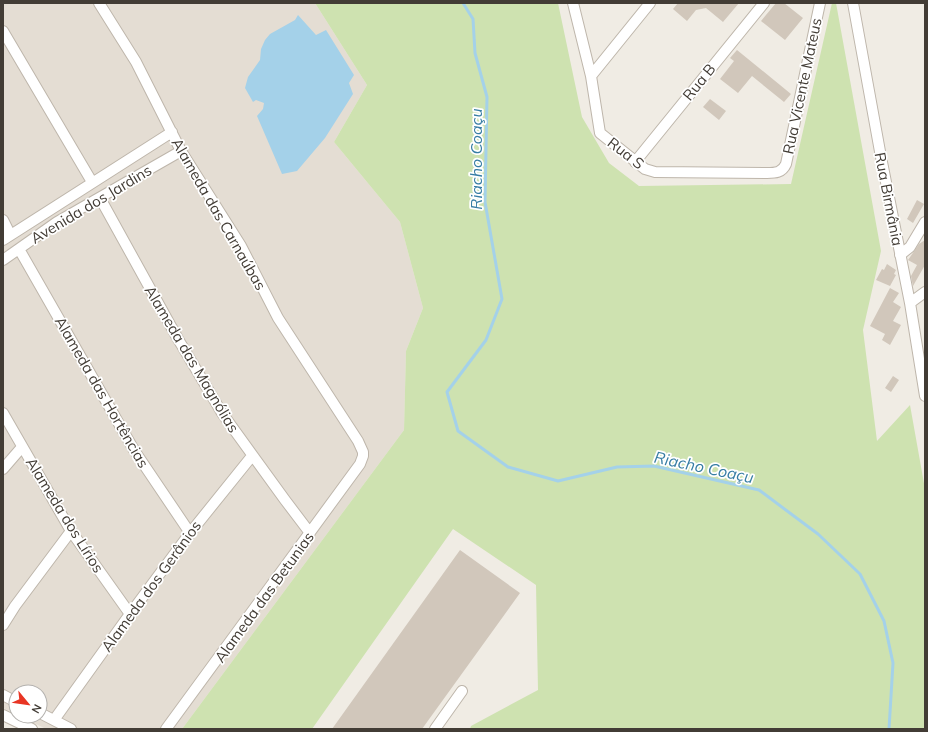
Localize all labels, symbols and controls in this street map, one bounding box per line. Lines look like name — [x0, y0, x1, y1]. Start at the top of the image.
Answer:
street label: Rua Vicente Mateus — [778, 16, 826, 156]
street label: Rua B — [678, 60, 720, 104]
water label: Riacho Coaçu — [466, 108, 486, 210]
street label: Rua S — [604, 133, 648, 173]
street label: Alameda das Carnaúbas — [168, 135, 270, 293]
street label: Rua Birmânia — [871, 151, 907, 247]
street label: Avenida dos Jardins — [27, 160, 155, 248]
street label: Alameda das Magnólias — [141, 282, 243, 436]
street label: Alameda das Hortências — [51, 313, 153, 471]
water label: Riacho Coaçu — [652, 447, 756, 487]
street label: Alameda dos Lírios — [22, 454, 108, 576]
street label: Alameda dos Gerânios — [97, 517, 205, 655]
street label: Alameda das Betunias — [210, 528, 318, 666]
north arrow — [8, 684, 48, 724]
text: N — [29, 702, 45, 716]

